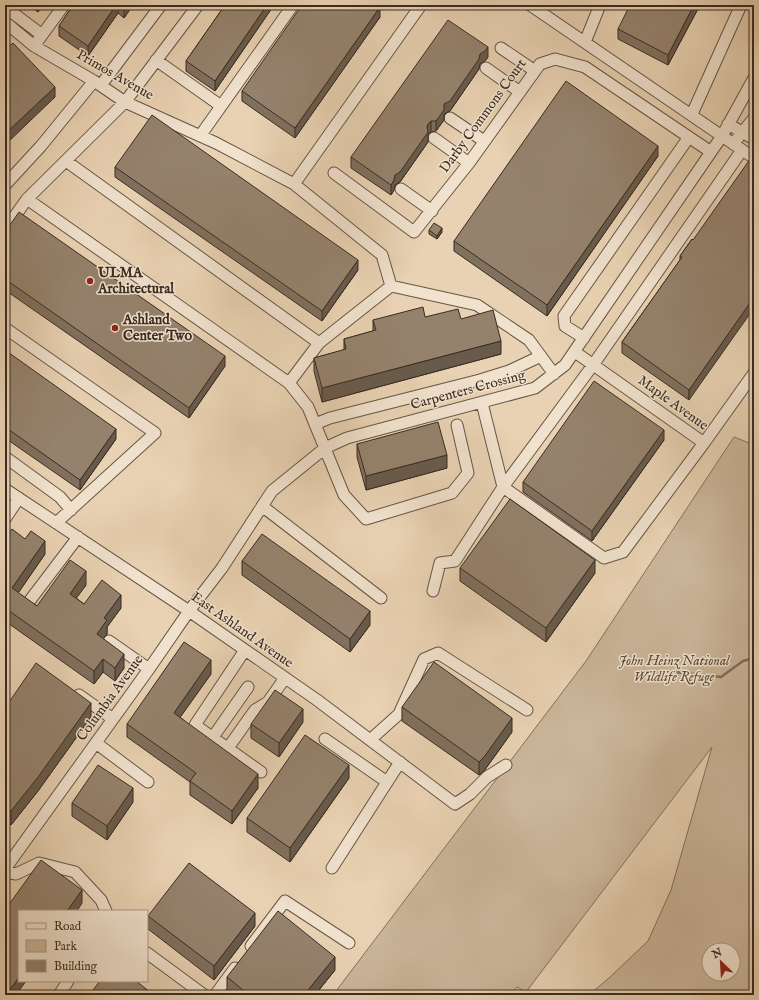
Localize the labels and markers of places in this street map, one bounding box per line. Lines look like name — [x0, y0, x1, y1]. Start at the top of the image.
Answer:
place label: ULMA Architectural — [97, 264, 175, 298]
marker: ULMA Architectural — [85, 276, 95, 286]
place label: Ashland Center Two — [122, 311, 192, 345]
marker: Ashland Center Two — [110, 323, 120, 333]

